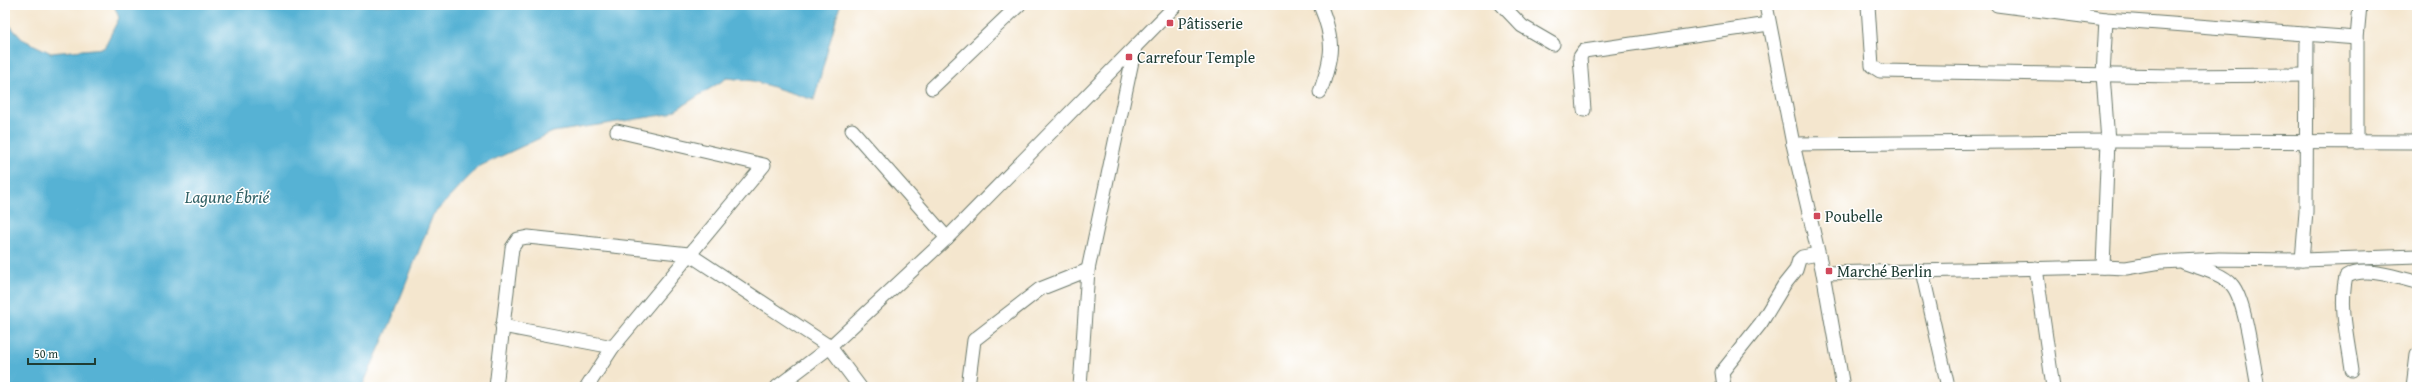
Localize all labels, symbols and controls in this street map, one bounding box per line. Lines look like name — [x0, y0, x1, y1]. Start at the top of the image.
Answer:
place label: Pâtisserie — [1178, 11, 1243, 35]
marker: Pâtisserie — [1165, 18, 1175, 28]
place label: Carrefour Temple — [1137, 45, 1255, 69]
marker: Carrefour Temple — [1124, 52, 1134, 62]
water label: Lagune Ébrié — [184, 184, 270, 209]
place label: Poubelle — [1825, 204, 1883, 228]
marker: Poubelle — [1812, 211, 1822, 221]
place label: Marché Berlin — [1837, 259, 1932, 283]
marker: Marché Berlin — [1824, 266, 1834, 276]
scale bar — [28, 340, 95, 366]
text: 50 m — [34, 345, 58, 362]

